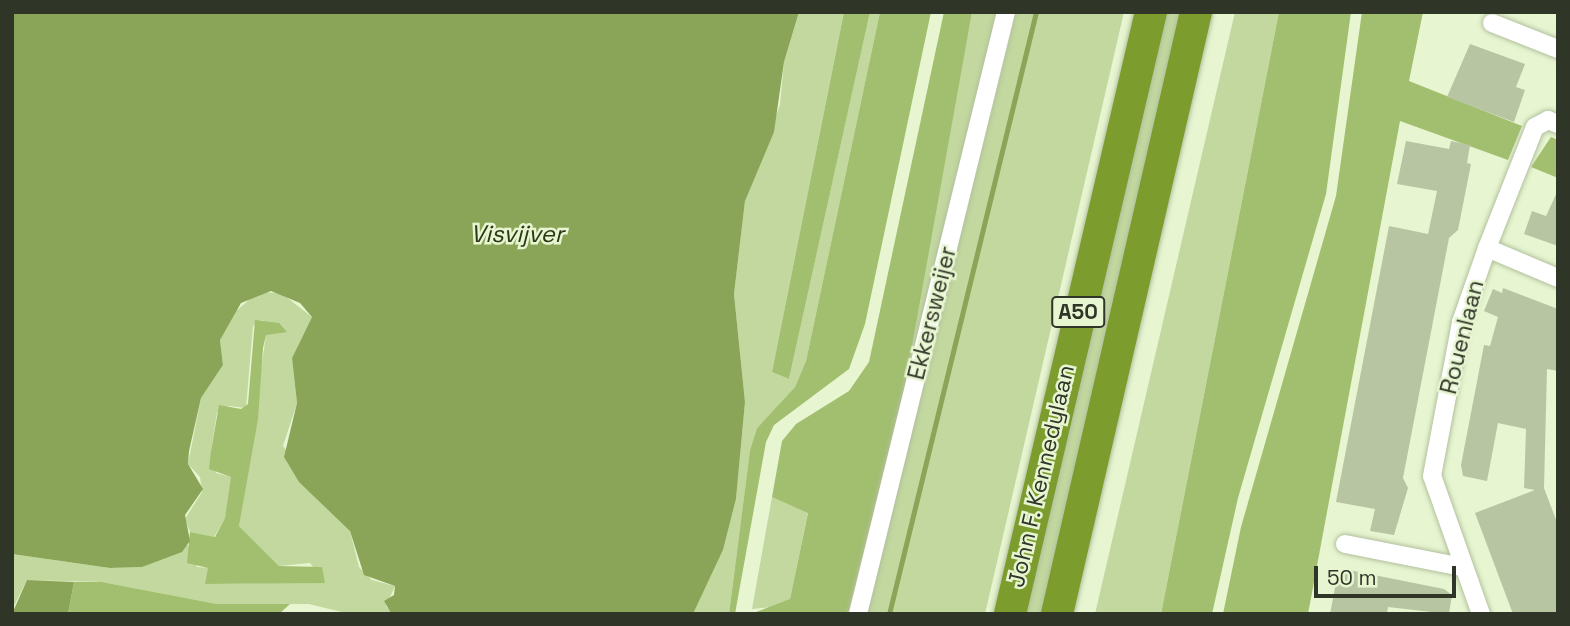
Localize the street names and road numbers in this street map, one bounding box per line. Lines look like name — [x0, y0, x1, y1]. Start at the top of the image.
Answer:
street label: Ekkersweijer — [902, 243, 962, 383]
street label: Rouenlaan — [1434, 277, 1490, 397]
road number: A50 — [1050, 294, 1106, 330]
street label: John F. Kennedylaan — [1002, 362, 1080, 590]

